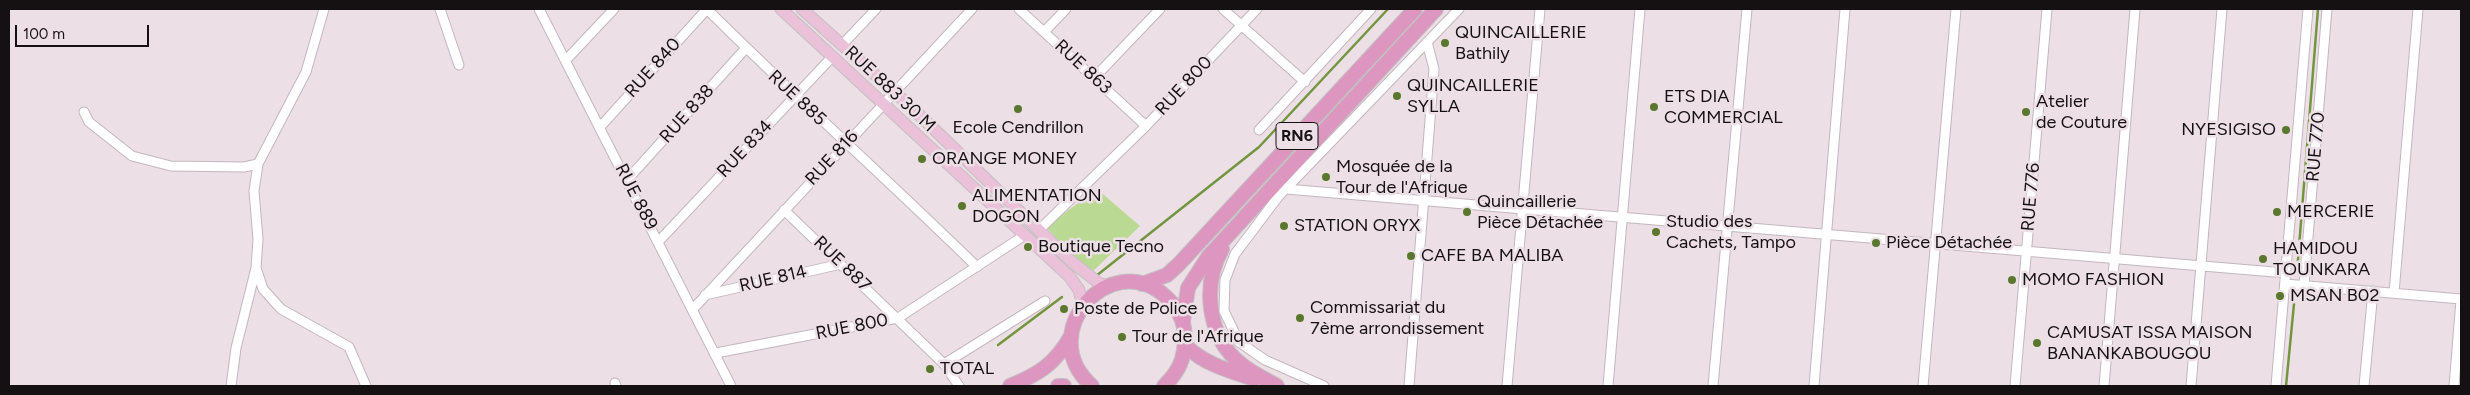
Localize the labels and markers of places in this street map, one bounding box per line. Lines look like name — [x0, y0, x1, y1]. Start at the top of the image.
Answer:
place label: QUINCAILLERIE Bathily — [1455, 22, 1587, 64]
marker: QUINCAILLERIE Bathily — [1439, 37, 1451, 49]
place label: QUINCAILLERIE SYLLA — [1407, 75, 1539, 118]
place label: ETS DIA COMMERCIAL — [1664, 86, 1783, 128]
marker: QUINCAILLERIE SYLLA — [1391, 90, 1403, 102]
place label: Atelier de Couture — [2036, 91, 2127, 134]
marker: ETS DIA COMMERCIAL — [1648, 101, 1660, 113]
marker: Ecole Cendrillon — [1012, 103, 1024, 115]
marker: Atelier de Couture — [2020, 106, 2032, 118]
place label: Ecole Cendrillon — [952, 117, 1084, 139]
place label: NYESIGISO — [2181, 119, 2276, 141]
marker: NYESIGISO — [2280, 124, 2292, 136]
place label: ORANGE MONEY — [932, 148, 1077, 170]
marker: ORANGE MONEY — [916, 153, 928, 165]
place label: Mosquée de la Tour de l'Afrique — [1336, 156, 1468, 198]
marker: Mosquée de la Tour de l'Afrique — [1320, 171, 1332, 183]
place label: ALIMENTATION DOGON — [972, 185, 1102, 228]
place label: Quincaillerie Pièce Détachée — [1477, 191, 1603, 233]
marker: ALIMENTATION DOGON — [956, 200, 968, 212]
place label: MERCERIE — [2287, 201, 2375, 223]
marker: Quincaillerie Pièce Détachée — [1461, 206, 1473, 218]
marker: MERCERIE — [2271, 206, 2283, 218]
place label: Studio des Cachets, Tampo — [1666, 211, 1796, 253]
place label: STATION ORYX — [1294, 215, 1420, 237]
marker: STATION ORYX — [1278, 220, 1290, 232]
marker: Studio des Cachets, Tampo — [1650, 226, 1662, 238]
place label: Pièce Détachée — [1886, 232, 2012, 254]
place label: Boutique Tecno — [1038, 236, 1164, 258]
marker: Pièce Détachée — [1870, 237, 1882, 249]
place label: HAMIDOU TOUNKARA — [2273, 238, 2370, 280]
marker: Boutique Tecno — [1022, 241, 1034, 253]
place label: CAFE BA MALIBA — [1421, 245, 1564, 267]
marker: CAFE BA MALIBA — [1405, 250, 1417, 262]
marker: HAMIDOU TOUNKARA — [2257, 253, 2269, 265]
place label: MOMO FASHION — [2022, 269, 2164, 291]
marker: MOMO FASHION — [2006, 274, 2018, 286]
place label: MSAN B02 — [2290, 285, 2379, 307]
marker: MSAN B02 — [2274, 290, 2286, 302]
place label: Commissariat du 7ème arrondissement — [1310, 297, 1484, 340]
place label: Poste de Police — [1074, 298, 1197, 320]
marker: Poste de Police — [1058, 303, 1070, 315]
marker: Commissariat du 7ème arrondissement — [1294, 312, 1306, 324]
place label: CAMUSAT ISSA MAISON BANANKABOUGOU — [2047, 322, 2252, 364]
place label: Tour de l'Afrique — [1132, 326, 1264, 348]
marker: Tour de l'Afrique — [1116, 331, 1128, 343]
marker: CAMUSAT ISSA MAISON BANANKABOUGOU — [2031, 337, 2043, 349]
place label: TOTAL — [940, 358, 994, 380]
marker: TOTAL — [924, 363, 936, 375]

